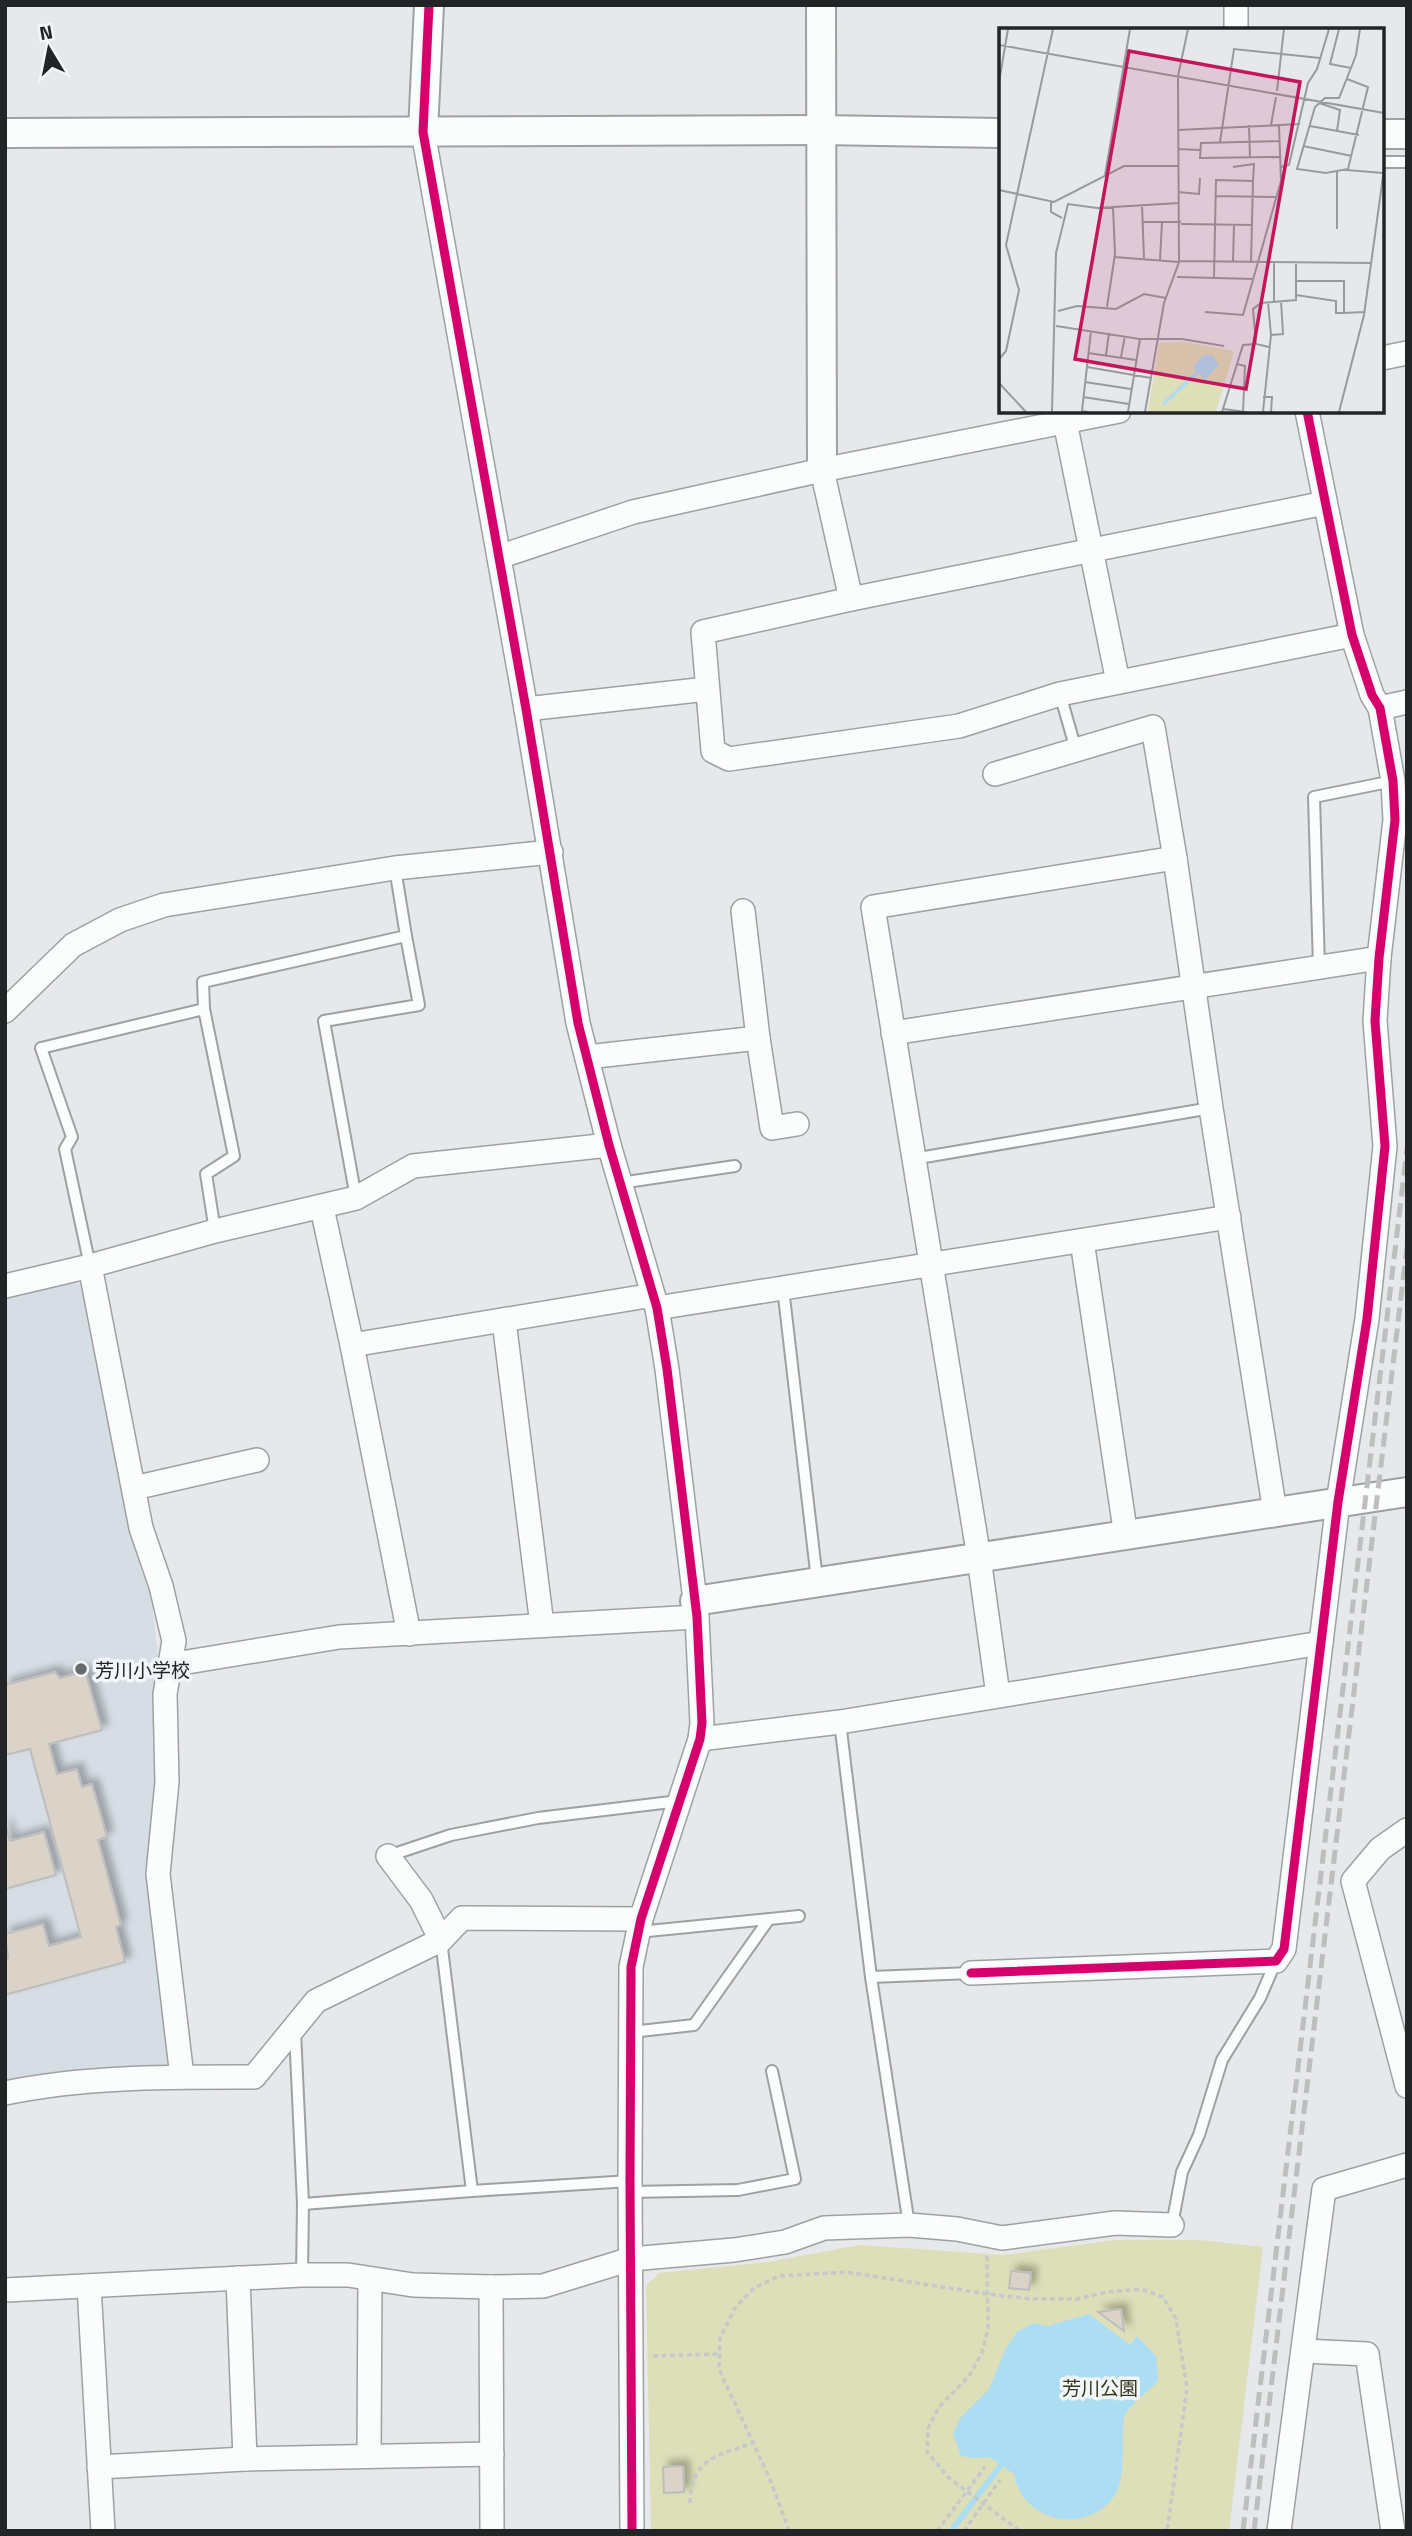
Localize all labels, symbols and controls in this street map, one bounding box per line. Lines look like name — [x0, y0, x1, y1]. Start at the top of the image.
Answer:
north arrow — [14, 14, 84, 84]
text: N — [37, 16, 55, 47]
inset map — [999, 28, 1384, 413]
place label: 芳川小学校 — [95, 1655, 190, 1684]
marker: 芳川小学校 — [73, 1661, 89, 1677]
park label: 芳川公園 — [1062, 2373, 1138, 2402]

